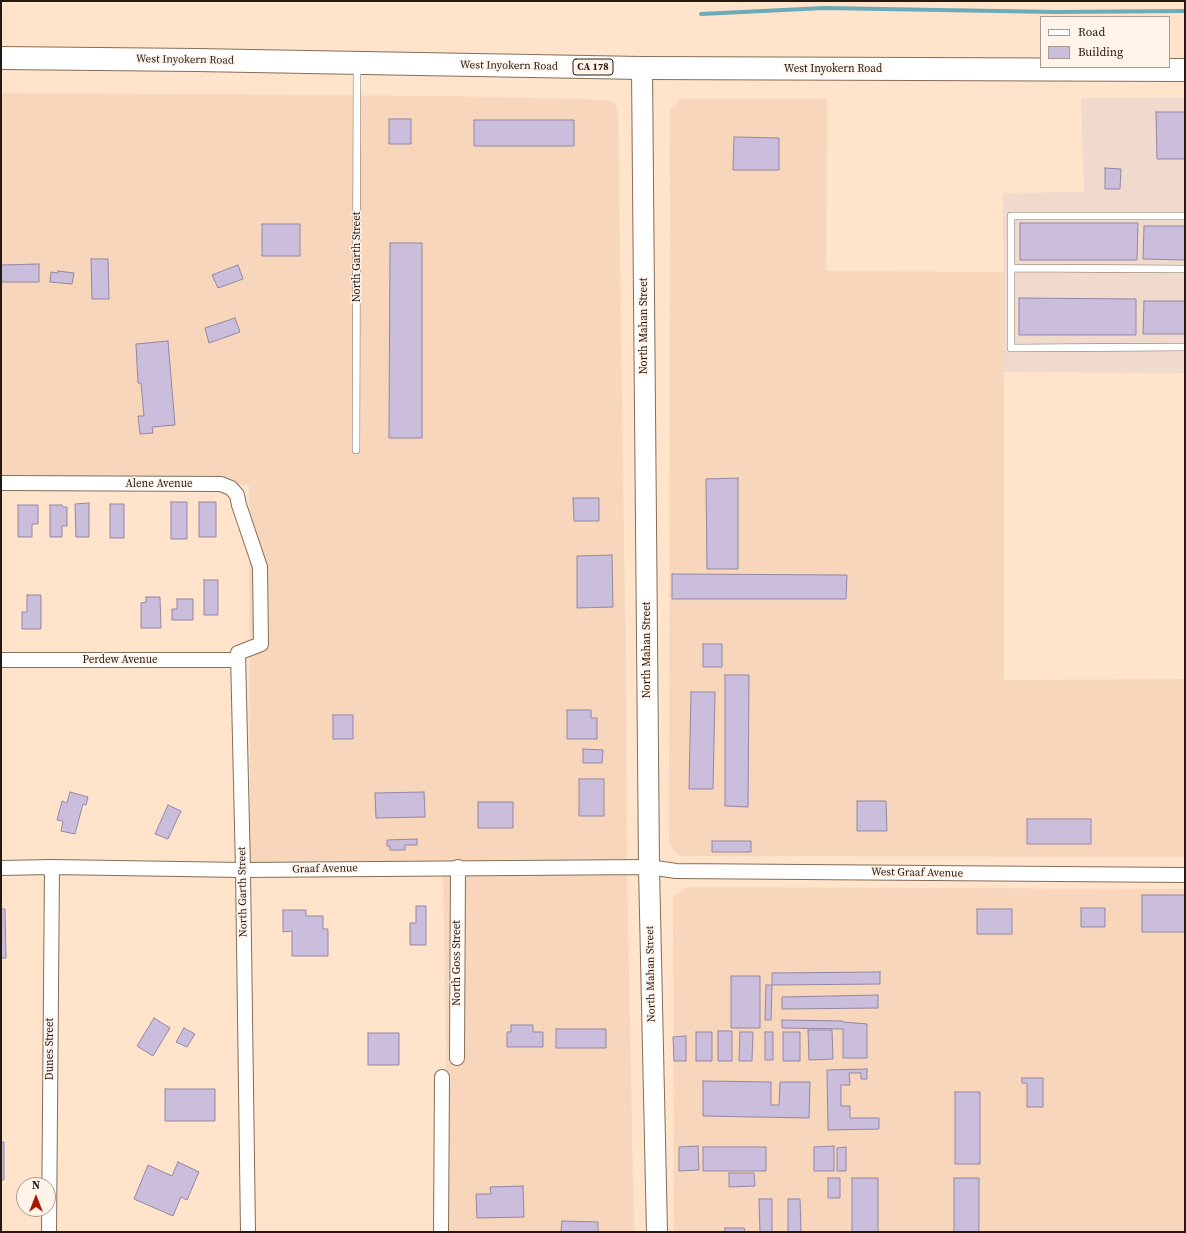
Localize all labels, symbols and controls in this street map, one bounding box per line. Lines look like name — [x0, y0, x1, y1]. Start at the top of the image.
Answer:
legend — [1040, 16, 1170, 68]
text: Road — [1078, 24, 1105, 40]
text: Building — [1078, 44, 1123, 60]
street label: West Inyokern Road — [136, 53, 234, 67]
street label: West Inyokern Road — [460, 59, 558, 73]
road number: CA 178 — [573, 59, 613, 75]
street label: West Inyokern Road — [784, 62, 882, 76]
street label: North Garth Street — [350, 212, 364, 302]
street label: North Mahan Street — [637, 278, 651, 374]
street label: Alene Avenue — [125, 477, 193, 491]
street label: North Mahan Street — [640, 602, 654, 698]
street label: Perdew Avenue — [82, 653, 158, 667]
street label: North Garth Street — [236, 847, 250, 937]
street label: Graaf Avenue — [292, 862, 358, 876]
street label: West Graaf Avenue — [871, 866, 963, 880]
street label: North Goss Street — [450, 920, 464, 1006]
street label: North Mahan Street — [644, 926, 658, 1022]
street label: Dunes Street — [43, 1018, 57, 1080]
north arrow — [16, 1177, 56, 1217]
text: N — [32, 1178, 40, 1193]

